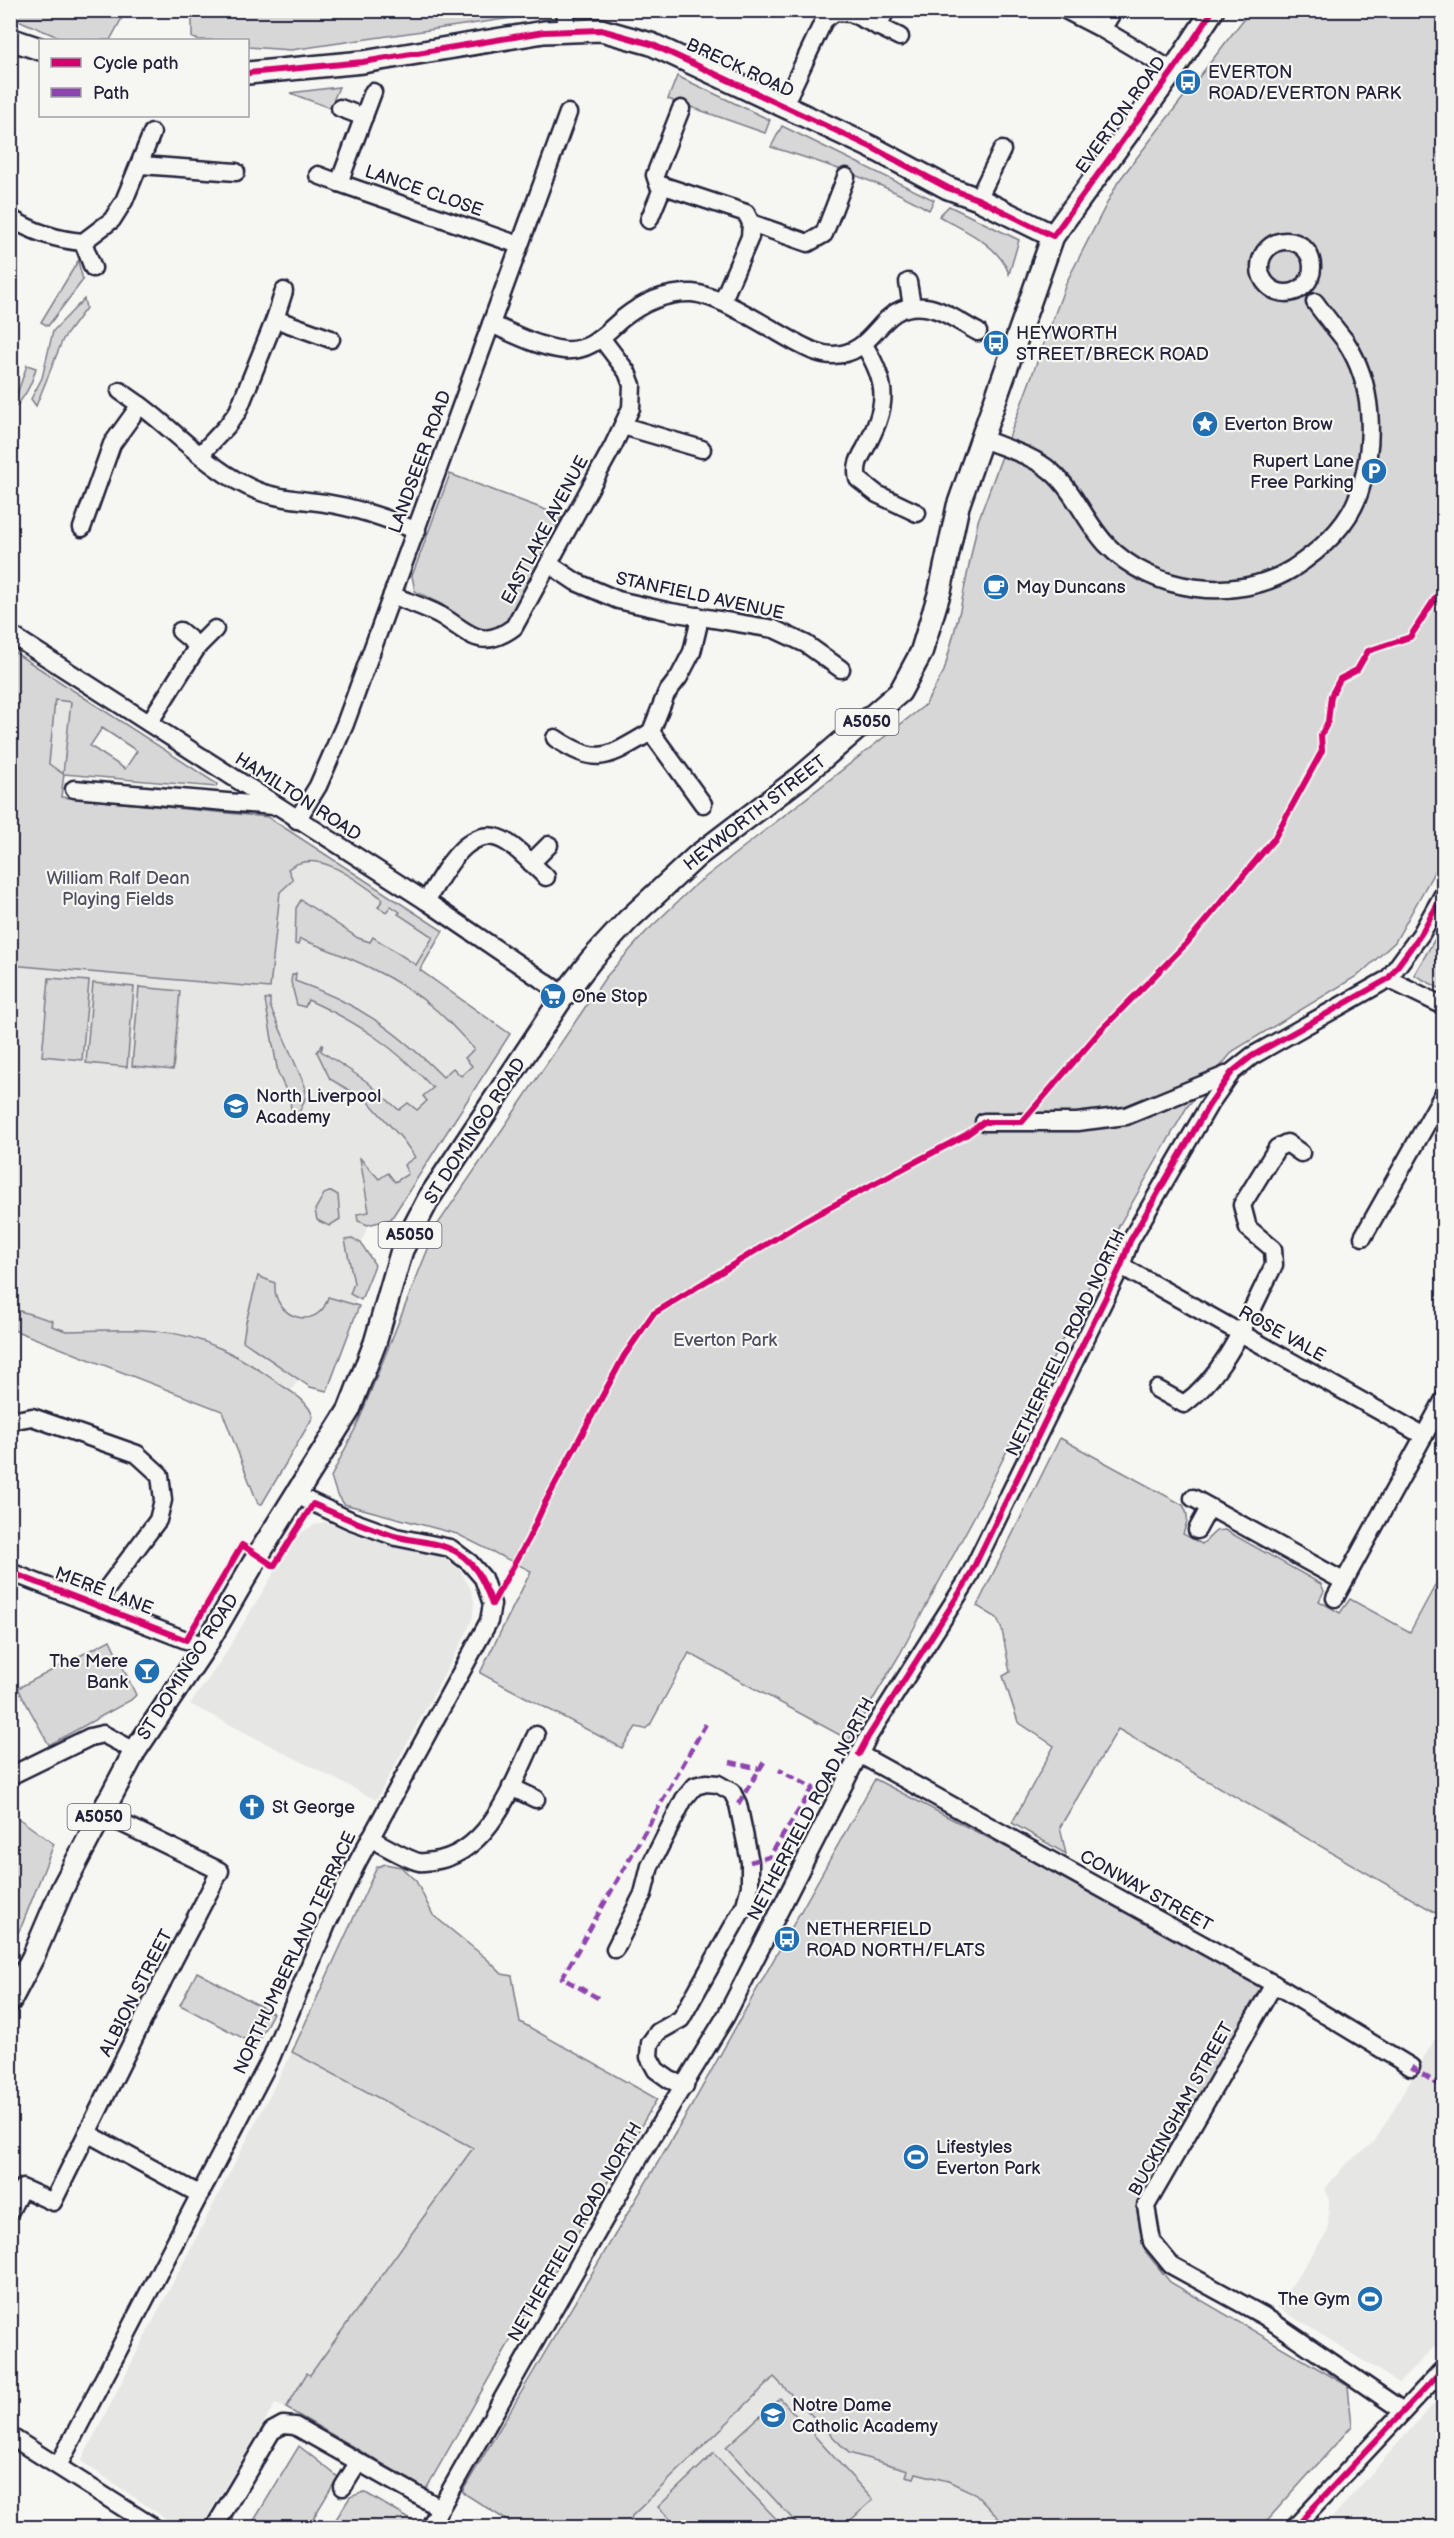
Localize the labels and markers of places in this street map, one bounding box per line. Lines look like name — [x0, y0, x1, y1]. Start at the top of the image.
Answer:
place label: EVERTON ROAD/EVERTON PARK — [1208, 62, 1401, 104]
bus stop icon: EVERTON ROAD/EVERTON PARK — [1173, 67, 1203, 97]
place label: HEYWORTH STREET/BRECK ROAD — [1016, 323, 1209, 365]
bus stop icon: HEYWORTH STREET/BRECK ROAD — [981, 328, 1011, 358]
place icon: Everton Brow — [1190, 409, 1220, 439]
place label: Everton Brow — [1224, 414, 1333, 435]
place label: Rupert Lane Free Parking — [1250, 451, 1354, 493]
parking icon: Rupert Lane Free Parking — [1359, 456, 1389, 486]
cafe icon: May Duncans — [981, 572, 1011, 602]
place label: May Duncans — [1016, 577, 1126, 598]
supermarket icon: One Stop — [538, 981, 568, 1011]
place label: One Stop — [572, 986, 648, 1007]
place label: North Liverpool Academy — [256, 1086, 381, 1128]
school or university icon: North Liverpool Academy — [221, 1091, 251, 1121]
place label: The Mere Bank — [49, 1651, 128, 1693]
bar icon: The Mere Bank — [132, 1656, 162, 1686]
church icon: St George — [237, 1792, 267, 1822]
place label: St George — [272, 1797, 355, 1818]
place label: NETHERFIELD ROAD NORTH/FLATS — [806, 1919, 985, 1961]
bus stop icon: NETHERFIELD ROAD NORTH/FLATS — [772, 1924, 802, 1954]
place label: Lifestyles Everton Park — [936, 2137, 1040, 2179]
sports icon: Lifestyles Everton Park — [901, 2142, 931, 2172]
sports icon: The Gym — [1355, 2284, 1385, 2314]
place label: The Gym — [1278, 2289, 1350, 2310]
place label: Notre Dame Catholic Academy — [792, 2395, 939, 2437]
school or university icon: Notre Dame Catholic Academy — [758, 2400, 788, 2430]

